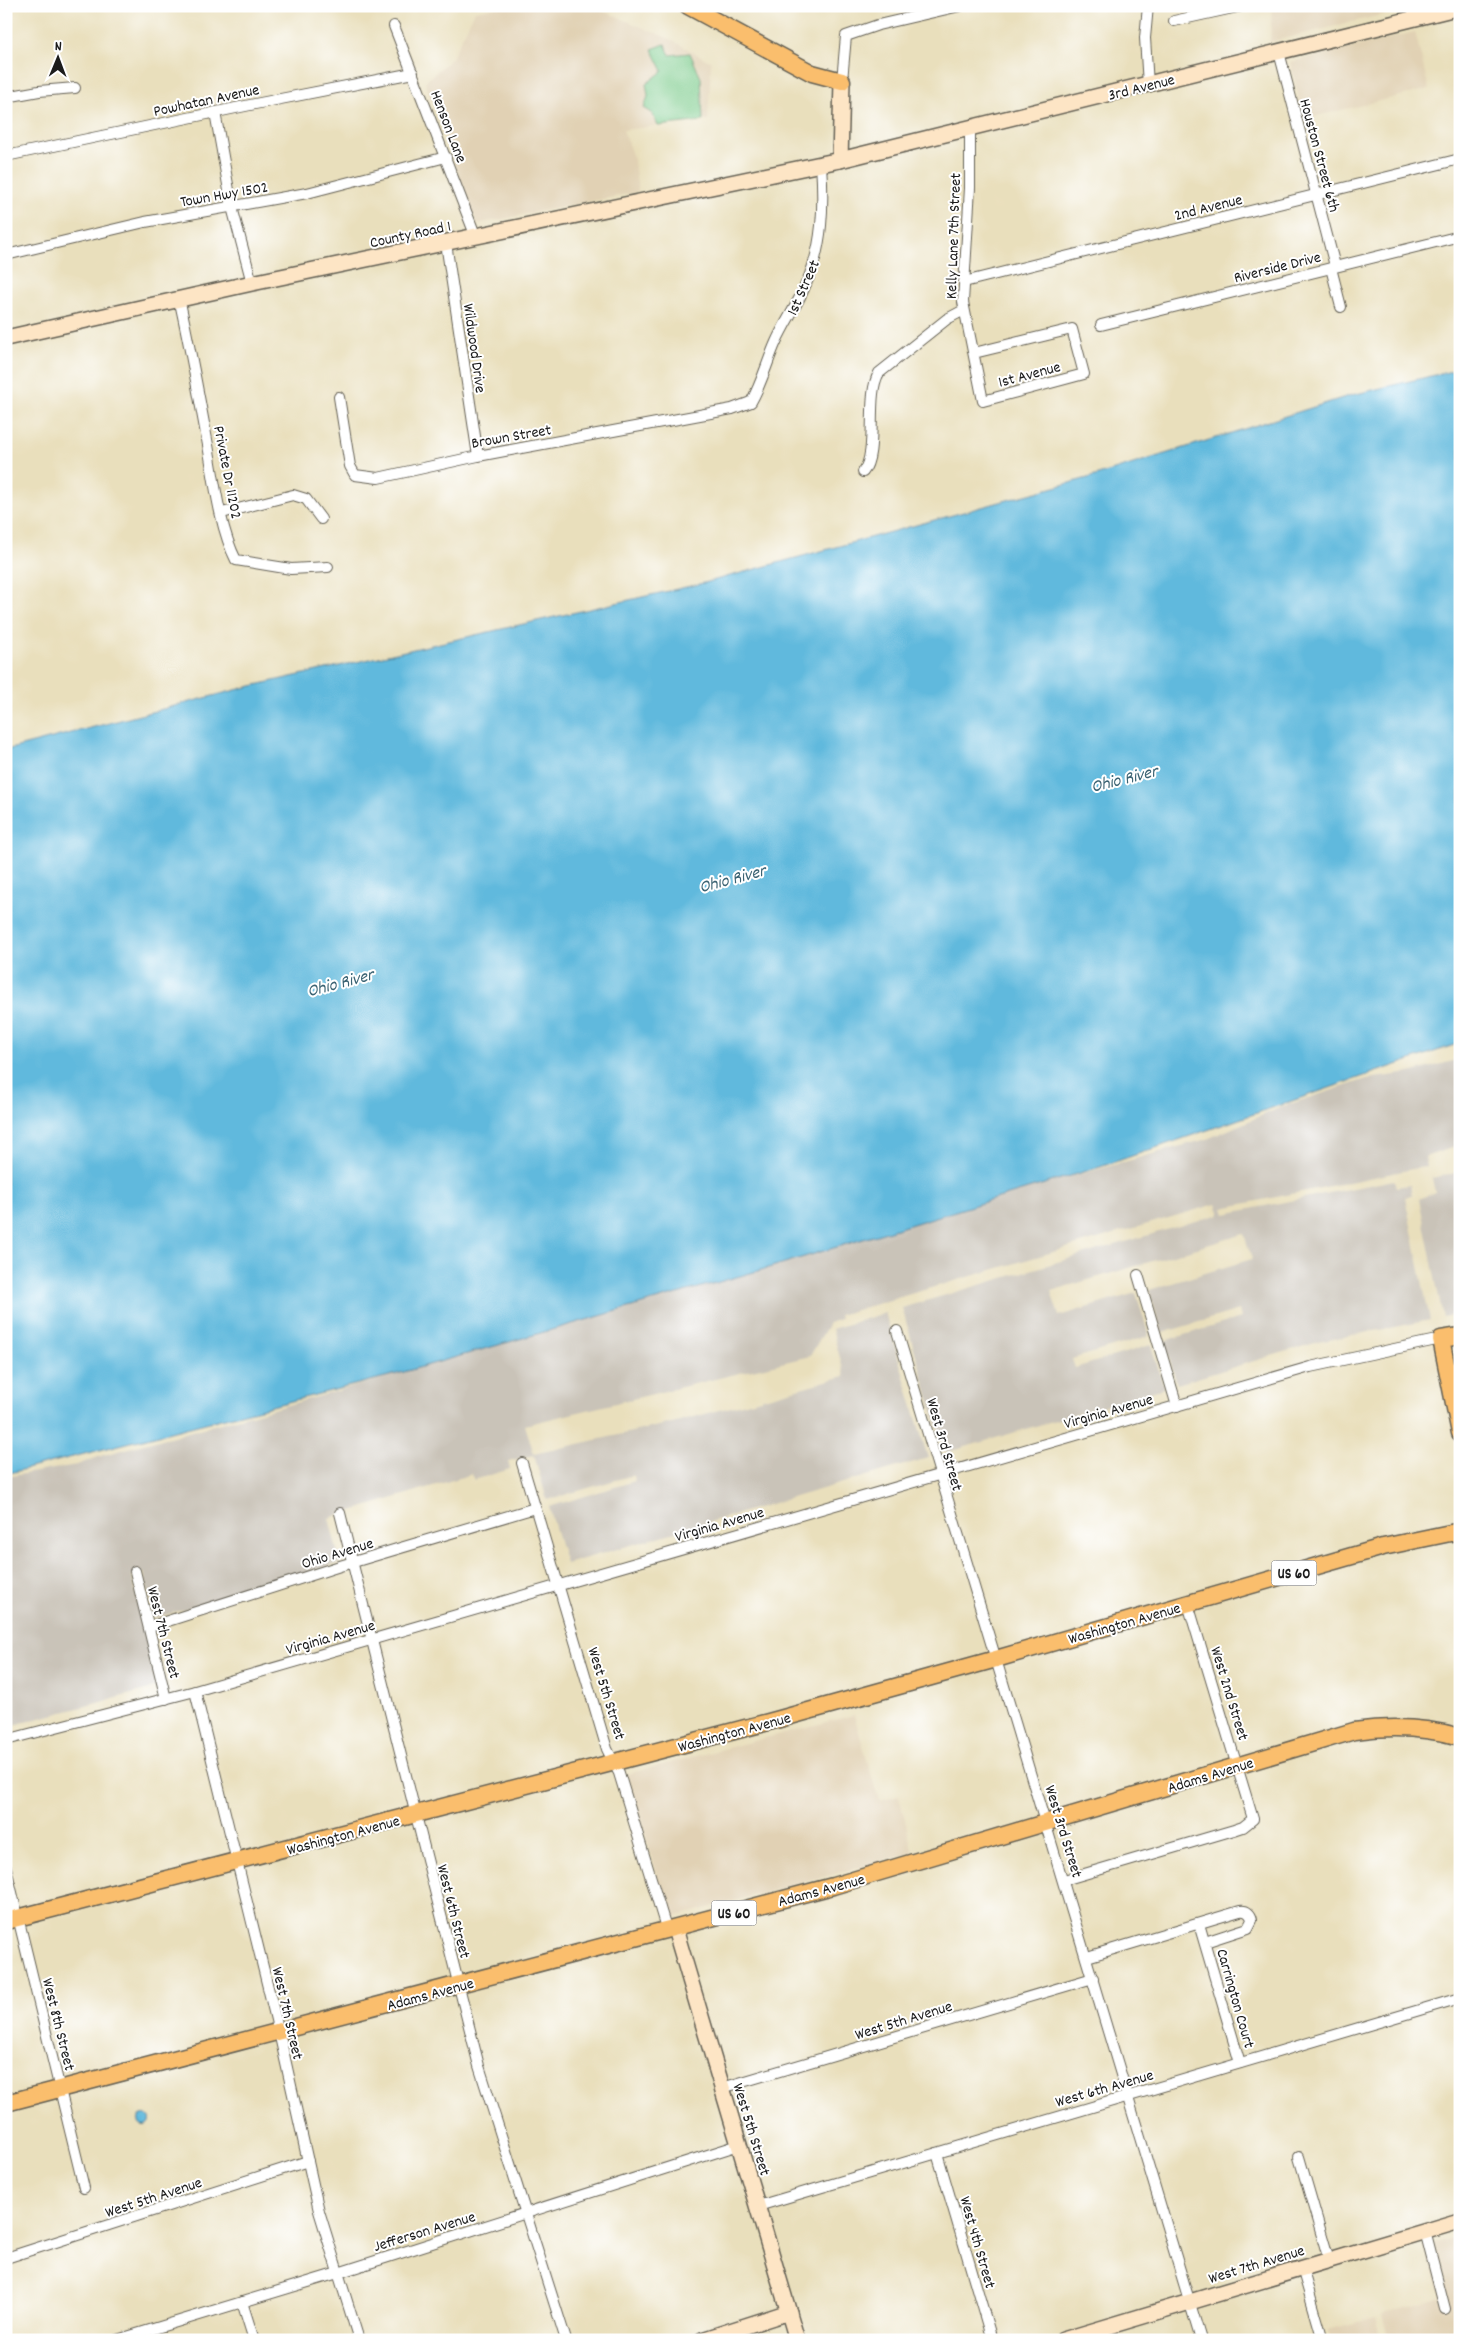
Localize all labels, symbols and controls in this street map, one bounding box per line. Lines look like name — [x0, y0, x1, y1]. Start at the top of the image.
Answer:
north arrow — [32, 32, 82, 82]
text: N — [55, 37, 62, 57]
street label: 3rd Avenue — [1106, 69, 1177, 108]
street label: Powhatan Avenue — [151, 79, 262, 124]
street label: Henson Lane — [423, 87, 472, 167]
street label: Houston Street 6th — [1292, 96, 1345, 215]
street label: Kelly Lane 7th Street — [941, 173, 968, 300]
street label: Town Hwy 1502 — [179, 176, 270, 214]
street label: 2nd Avenue — [1172, 189, 1245, 228]
street label: County Road 1 — [368, 216, 453, 255]
street label: Riverside Drive — [1232, 246, 1324, 290]
street label: 1st Street — [782, 256, 827, 320]
street label: Wildwood Drive — [456, 302, 491, 394]
street label: 1st Avenue — [996, 356, 1063, 395]
street label: Brown Street — [470, 419, 553, 456]
street label: Private Dr 11202 — [206, 424, 247, 521]
water label: Ohio River — [1089, 759, 1163, 801]
water label: Ohio River — [696, 859, 771, 901]
water label: Ohio River — [304, 963, 379, 1005]
street label: Virginia Avenue — [1061, 1389, 1156, 1436]
street label: West 3rd Street — [919, 1396, 968, 1494]
street label: Virginia Avenue — [672, 1502, 767, 1549]
street label: Ohio Avenue — [299, 1533, 376, 1576]
road number: US 60 — [1272, 1560, 1316, 1586]
street label: West 7th Street — [140, 1584, 185, 1681]
street label: Washington Avenue — [1066, 1597, 1184, 1651]
street label: Virginia Avenue — [283, 1615, 378, 1662]
street label: West 2nd Street — [1203, 1644, 1254, 1744]
street label: West 5th Street — [581, 1645, 631, 1743]
street label: Washington Avenue — [676, 1707, 794, 1760]
street label: Adams Avenue — [1165, 1752, 1257, 1800]
street label: West 3rd Street — [1038, 1783, 1088, 1881]
street label: Washington Avenue — [285, 1810, 403, 1863]
street label: West 6th Street — [430, 1862, 475, 1961]
street label: Adams Avenue — [776, 1869, 868, 1914]
road number: US 60 — [712, 1900, 756, 1926]
street label: Carrington Court — [1209, 1946, 1260, 2051]
street label: West 7th Street — [265, 1965, 308, 2062]
street label: Adams Avenue — [385, 1973, 477, 2018]
street label: West 8th Street — [35, 1976, 80, 2073]
street label: West 5th Avenue — [852, 1996, 955, 2047]
street label: West 6th Avenue — [1053, 2064, 1156, 2114]
street label: West 5th Street — [726, 2081, 776, 2179]
street label: West 5th Avenue — [102, 2172, 205, 2225]
street label: West 4th Street — [952, 2194, 1001, 2292]
street label: Jefferson Avenue — [371, 2206, 478, 2259]
street label: West 7th Avenue — [1206, 2240, 1308, 2291]

